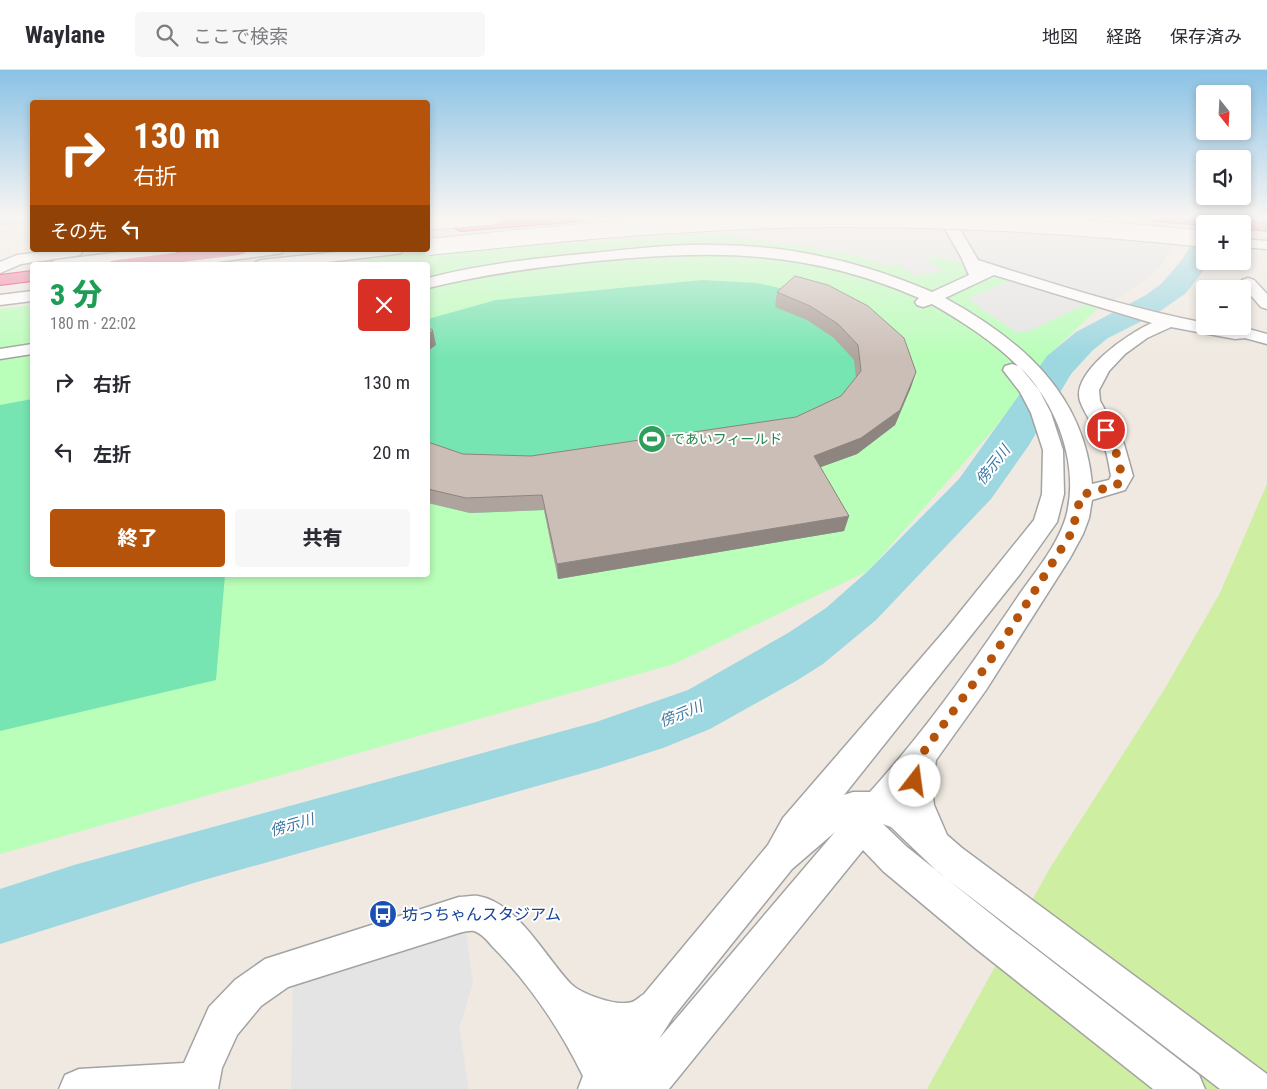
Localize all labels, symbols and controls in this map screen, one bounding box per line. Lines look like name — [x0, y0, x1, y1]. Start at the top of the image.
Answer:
search box — [135, 12, 485, 57]
text: Waylane — [25, 21, 105, 49]
icon: search — [153, 21, 181, 49]
text: ここで検索 — [193, 25, 288, 48]
text: 地図 — [1042, 26, 1078, 47]
text: 経路 — [1106, 26, 1142, 47]
text: 保存済み — [1170, 26, 1242, 47]
north arrow — [1196, 85, 1251, 140]
map controls — [1196, 85, 1251, 335]
text: 130 m — [133, 116, 220, 157]
icon: right — [50, 120, 115, 185]
button: sound — [1196, 150, 1251, 205]
text: 右折 — [133, 164, 177, 189]
icon: left — [117, 215, 145, 243]
button: + — [1196, 215, 1251, 270]
text: その先 — [50, 220, 107, 243]
text: 3 分 — [50, 277, 102, 312]
button: close — [358, 279, 410, 331]
button: − — [1196, 280, 1251, 335]
text: 180 m · 22:02 — [50, 314, 136, 333]
icon: right — [50, 368, 78, 396]
text: 130 m — [363, 371, 410, 394]
text: 右折 — [93, 373, 131, 396]
pin — [1085, 409, 1127, 451]
icon: arrive — [1092, 416, 1120, 444]
sports icon: であいフィールド — [637, 424, 667, 454]
place label: であいフィールド — [671, 431, 783, 447]
icon: left — [50, 438, 78, 466]
water label: 傍示川 — [972, 440, 1015, 488]
text: 20 m — [373, 441, 410, 464]
text: 左折 — [93, 443, 131, 466]
button: 終了 — [50, 509, 225, 567]
button: 共有 — [235, 509, 410, 567]
water label: 傍示川 — [657, 696, 707, 731]
position arrow — [888, 754, 940, 806]
water label: 傍示川 — [268, 810, 318, 840]
bus stop icon: 坊っちゃんスタジアム — [368, 899, 398, 929]
place label: 坊っちゃんスタジアム — [402, 905, 561, 924]

